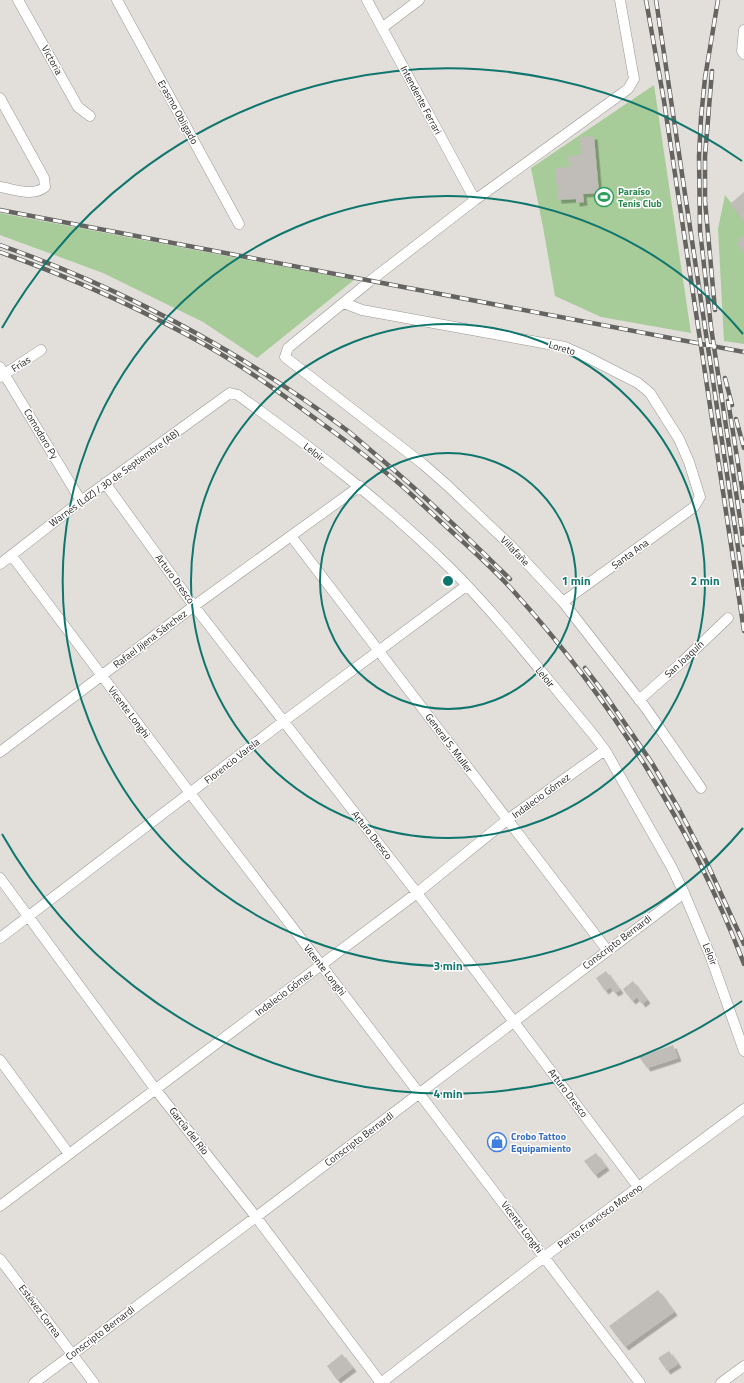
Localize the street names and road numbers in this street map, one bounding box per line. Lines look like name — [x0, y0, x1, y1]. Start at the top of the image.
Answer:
street label: Victoria — [38, 42, 66, 78]
street label: Intendente Ferrari — [397, 63, 445, 137]
street label: Erasmo Obligado — [154, 77, 202, 147]
street label: Loreto — [547, 337, 577, 359]
street label: Frías — [8, 352, 34, 376]
street label: Comodoro Py — [20, 406, 62, 462]
street label: Warnes (LdZ) / 30 de Septiembre (AB) — [46, 425, 182, 530]
street label: Leloir — [300, 439, 328, 465]
street label: Villafañe — [497, 533, 533, 569]
street label: Santa Ana — [608, 535, 652, 573]
street label: Arturo Dresco — [152, 551, 198, 607]
street label: Rafael Jijena Sánchez — [110, 606, 190, 672]
street label: San Joaquín — [661, 637, 707, 681]
street label: Leloir — [532, 663, 558, 691]
street label: Vicente Longhi — [104, 683, 154, 741]
street label: General S. Muller — [422, 710, 477, 776]
street label: Florencio Varela — [201, 734, 263, 788]
street label: Indalecio Gómez — [509, 769, 574, 822]
street label: Arturo Dresco — [348, 807, 396, 863]
street label: Conscripto Bernardi — [579, 911, 655, 973]
street label: Vicente Longhi — [300, 941, 350, 999]
street label: Leloir — [699, 941, 721, 968]
street label: Indalecio Gómez — [252, 966, 316, 1020]
street label: Arturo Dresco — [545, 1065, 591, 1121]
street label: García del Río — [166, 1104, 212, 1158]
street label: Conscripto Bernardi — [321, 1108, 397, 1170]
street label: Perito Francisco Moreno — [554, 1180, 646, 1252]
street label: Vicente Longhi — [497, 1198, 547, 1256]
street label: Estévez Correa — [15, 1281, 65, 1341]
street label: Conscripto Bernardi — [62, 1302, 138, 1364]

